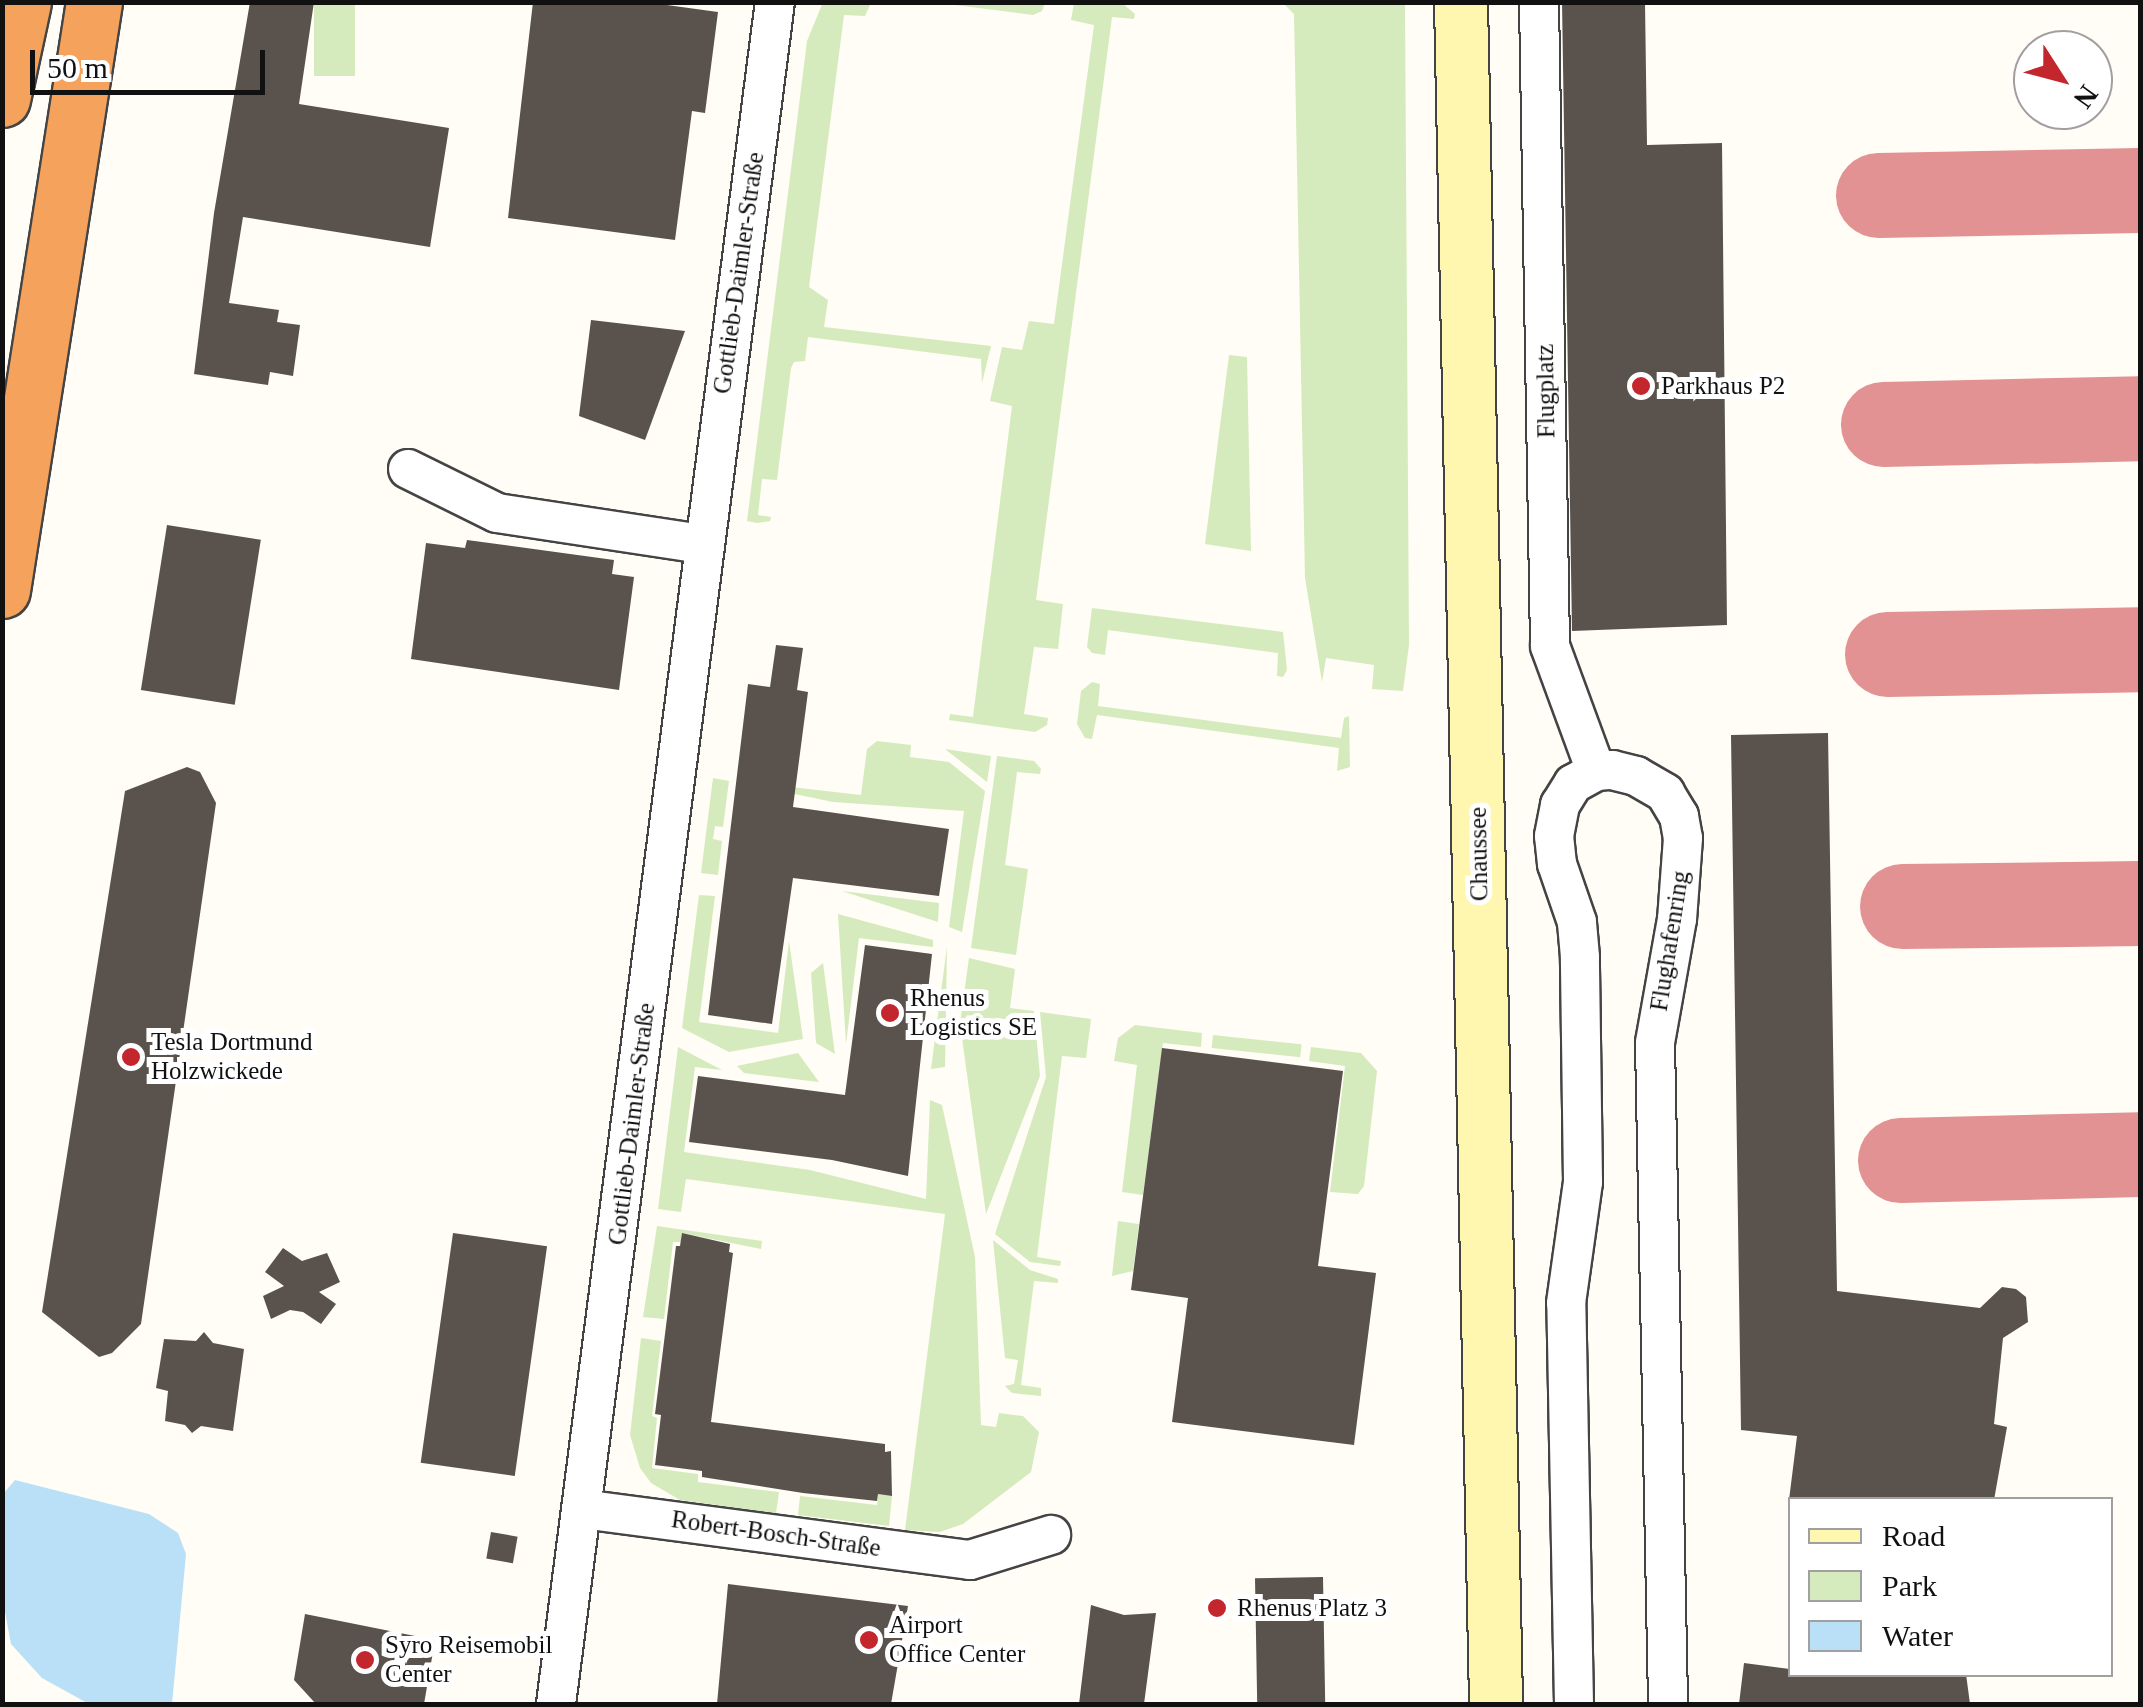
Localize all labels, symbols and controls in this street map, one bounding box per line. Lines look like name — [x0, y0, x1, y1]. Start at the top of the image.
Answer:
scale bar — [35, 30, 270, 92]
north arrow — [2013, 30, 2113, 130]
text: 50 m — [47, 51, 108, 84]
text: N — [2068, 79, 2105, 114]
street label: Gottlieb-Daimler-Straße — [707, 150, 771, 396]
street label: Flugplatz — [1530, 344, 1562, 438]
place label: Parkhaus P2 — [1661, 371, 1785, 401]
marker: Parkhaus P2 — [1630, 375, 1652, 397]
street label: Chaussee — [1463, 807, 1495, 901]
street label: Flughafenring — [1644, 869, 1696, 1013]
place label: Rhenus Logistics SE — [910, 984, 1037, 1043]
street label: Gottlieb-Daimler-Straße — [602, 1001, 662, 1247]
marker: Rhenus Logistics SE — [879, 1002, 901, 1024]
place label: Tesla Dortmund Holzwickede — [151, 1028, 312, 1087]
marker: Tesla Dortmund Holzwickede — [120, 1046, 142, 1068]
legend — [1788, 1497, 2113, 1677]
street label: Robert-Bosch-Straße — [669, 1504, 883, 1564]
text: Road — [1882, 1519, 1945, 1552]
text: Park — [1882, 1569, 1937, 1602]
place label: Rhenus Platz 3 — [1237, 1593, 1387, 1623]
marker: Rhenus Platz 3 — [1206, 1597, 1228, 1619]
place label: Airport Office Center — [889, 1611, 1025, 1670]
text: Water — [1882, 1619, 1953, 1652]
marker: Airport Office Center — [858, 1629, 880, 1651]
place label: Syro Reisemobil Center — [385, 1631, 552, 1690]
marker: Syro Reisemobil Center — [354, 1649, 376, 1671]

